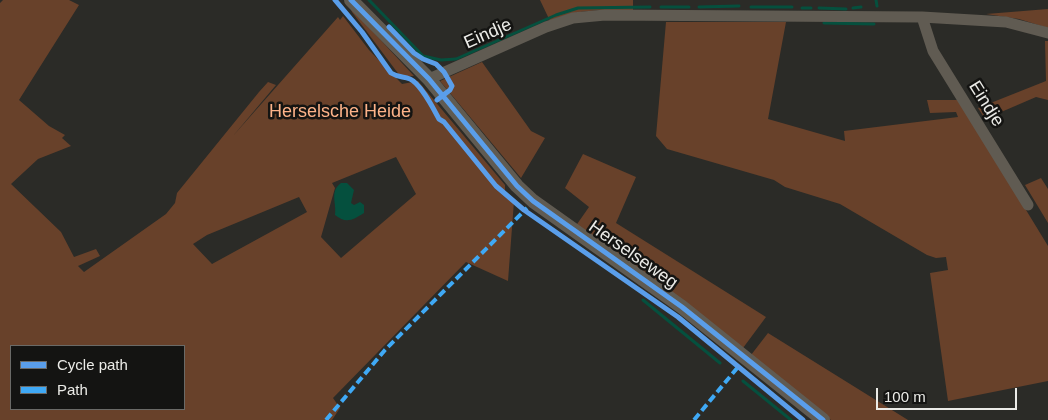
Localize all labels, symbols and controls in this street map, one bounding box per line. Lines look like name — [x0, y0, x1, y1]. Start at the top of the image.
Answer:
street label: Eindje — [461, 14, 515, 54]
street label: Eindje — [964, 77, 1008, 131]
park label: Herselsche Heide — [269, 101, 411, 123]
street label: Herselseweg — [584, 216, 682, 294]
legend — [10, 345, 185, 410]
text: Cycle path — [57, 356, 128, 373]
scale bar — [878, 378, 1019, 410]
text: Path — [57, 381, 88, 398]
text: 100 m — [884, 388, 926, 405]

